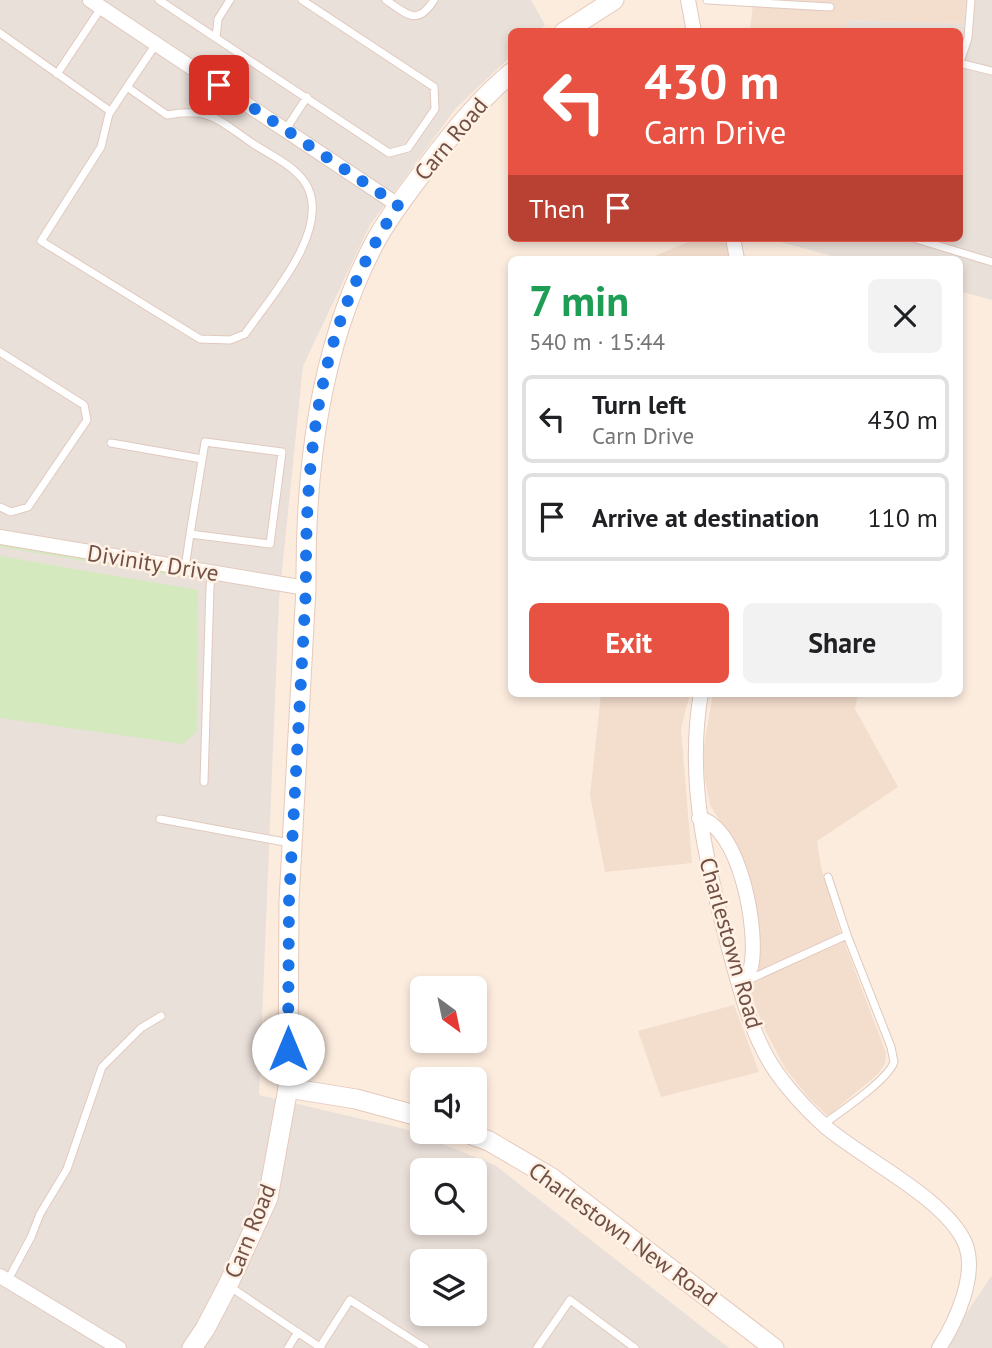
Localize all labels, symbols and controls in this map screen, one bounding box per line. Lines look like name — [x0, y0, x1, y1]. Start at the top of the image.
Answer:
text: 430 m — [644, 49, 779, 113]
pin — [189, 55, 249, 115]
icon: left — [529, 56, 620, 147]
icon: arrive — [200, 66, 238, 104]
street label: Carn Road — [408, 91, 494, 186]
text: Carn Drive — [644, 111, 786, 153]
icon: arrive — [599, 189, 637, 227]
text: Then — [529, 192, 585, 225]
text: 7 min — [529, 273, 629, 328]
button: close — [868, 279, 942, 353]
text: 540 m · 15:44 — [529, 327, 665, 356]
text: Turn left — [592, 388, 686, 421]
icon: left — [533, 400, 571, 438]
text: 430 m — [867, 403, 938, 436]
text: Carn Drive — [592, 421, 694, 450]
icon: arrive — [533, 498, 571, 536]
text: Arrive at destination — [592, 501, 819, 534]
text: 110 m — [867, 501, 938, 534]
street label: Divinity Drive — [85, 538, 221, 587]
button: Exit — [529, 603, 729, 683]
button: Share — [743, 603, 942, 683]
street label: Charlestown Road — [693, 854, 770, 1032]
north arrow — [410, 976, 486, 1054]
map controls — [410, 976, 487, 1326]
position arrow — [251, 1012, 325, 1086]
button: sound — [410, 1067, 487, 1144]
street label: Charlestown New Road — [523, 1155, 723, 1312]
button: search — [410, 1158, 487, 1235]
street label: Carn Road — [217, 1179, 282, 1282]
button: layers — [410, 1249, 487, 1326]

